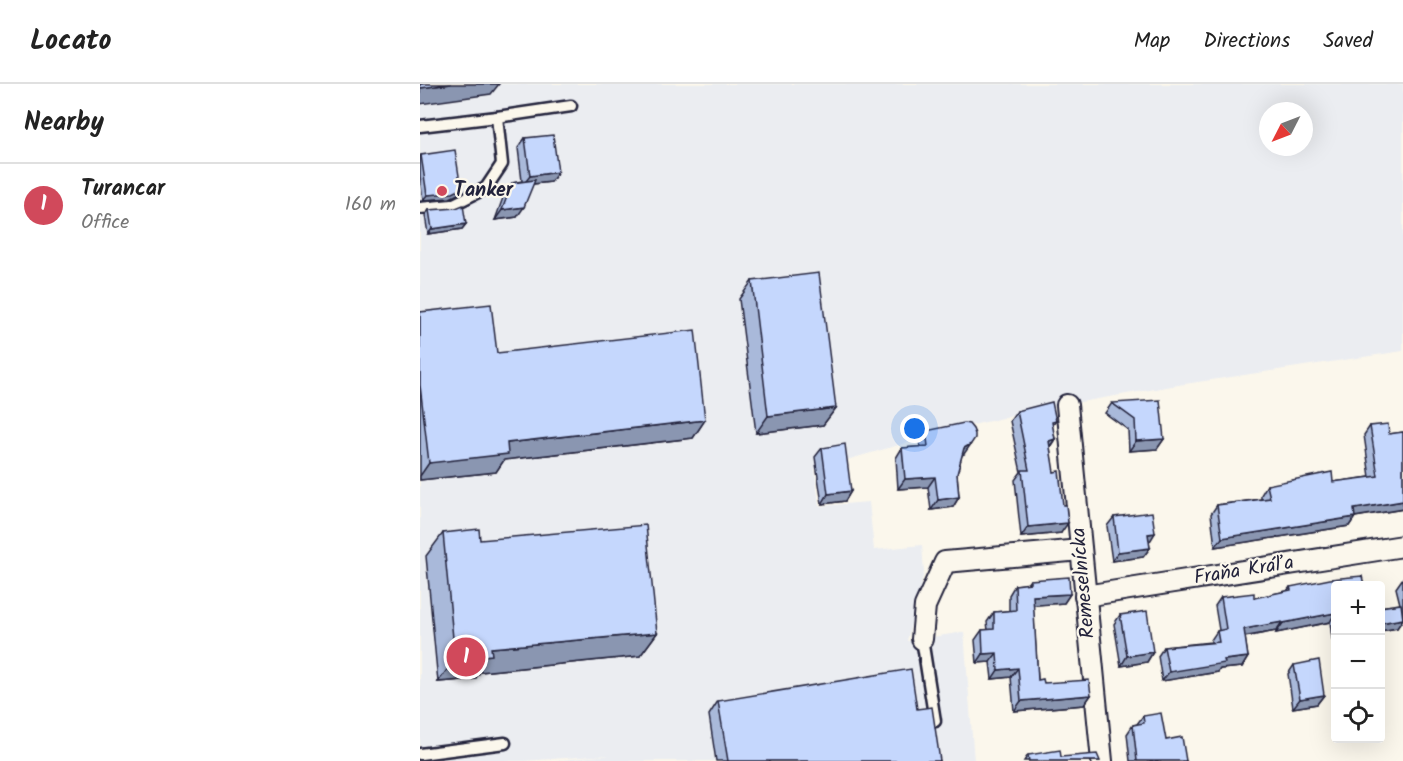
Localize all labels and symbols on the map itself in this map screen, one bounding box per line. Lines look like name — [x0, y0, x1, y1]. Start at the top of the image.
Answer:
north arrow — [1259, 102, 1313, 156]
place label: Tanker — [454, 175, 514, 207]
marker: Tanker — [435, 184, 449, 198]
your location — [900, 414, 929, 443]
street label: Remeselnícka — [1063, 526, 1105, 640]
street label: Fraňa Kráľa — [1192, 547, 1296, 595]
pin: 1 — [446, 634, 486, 680]

